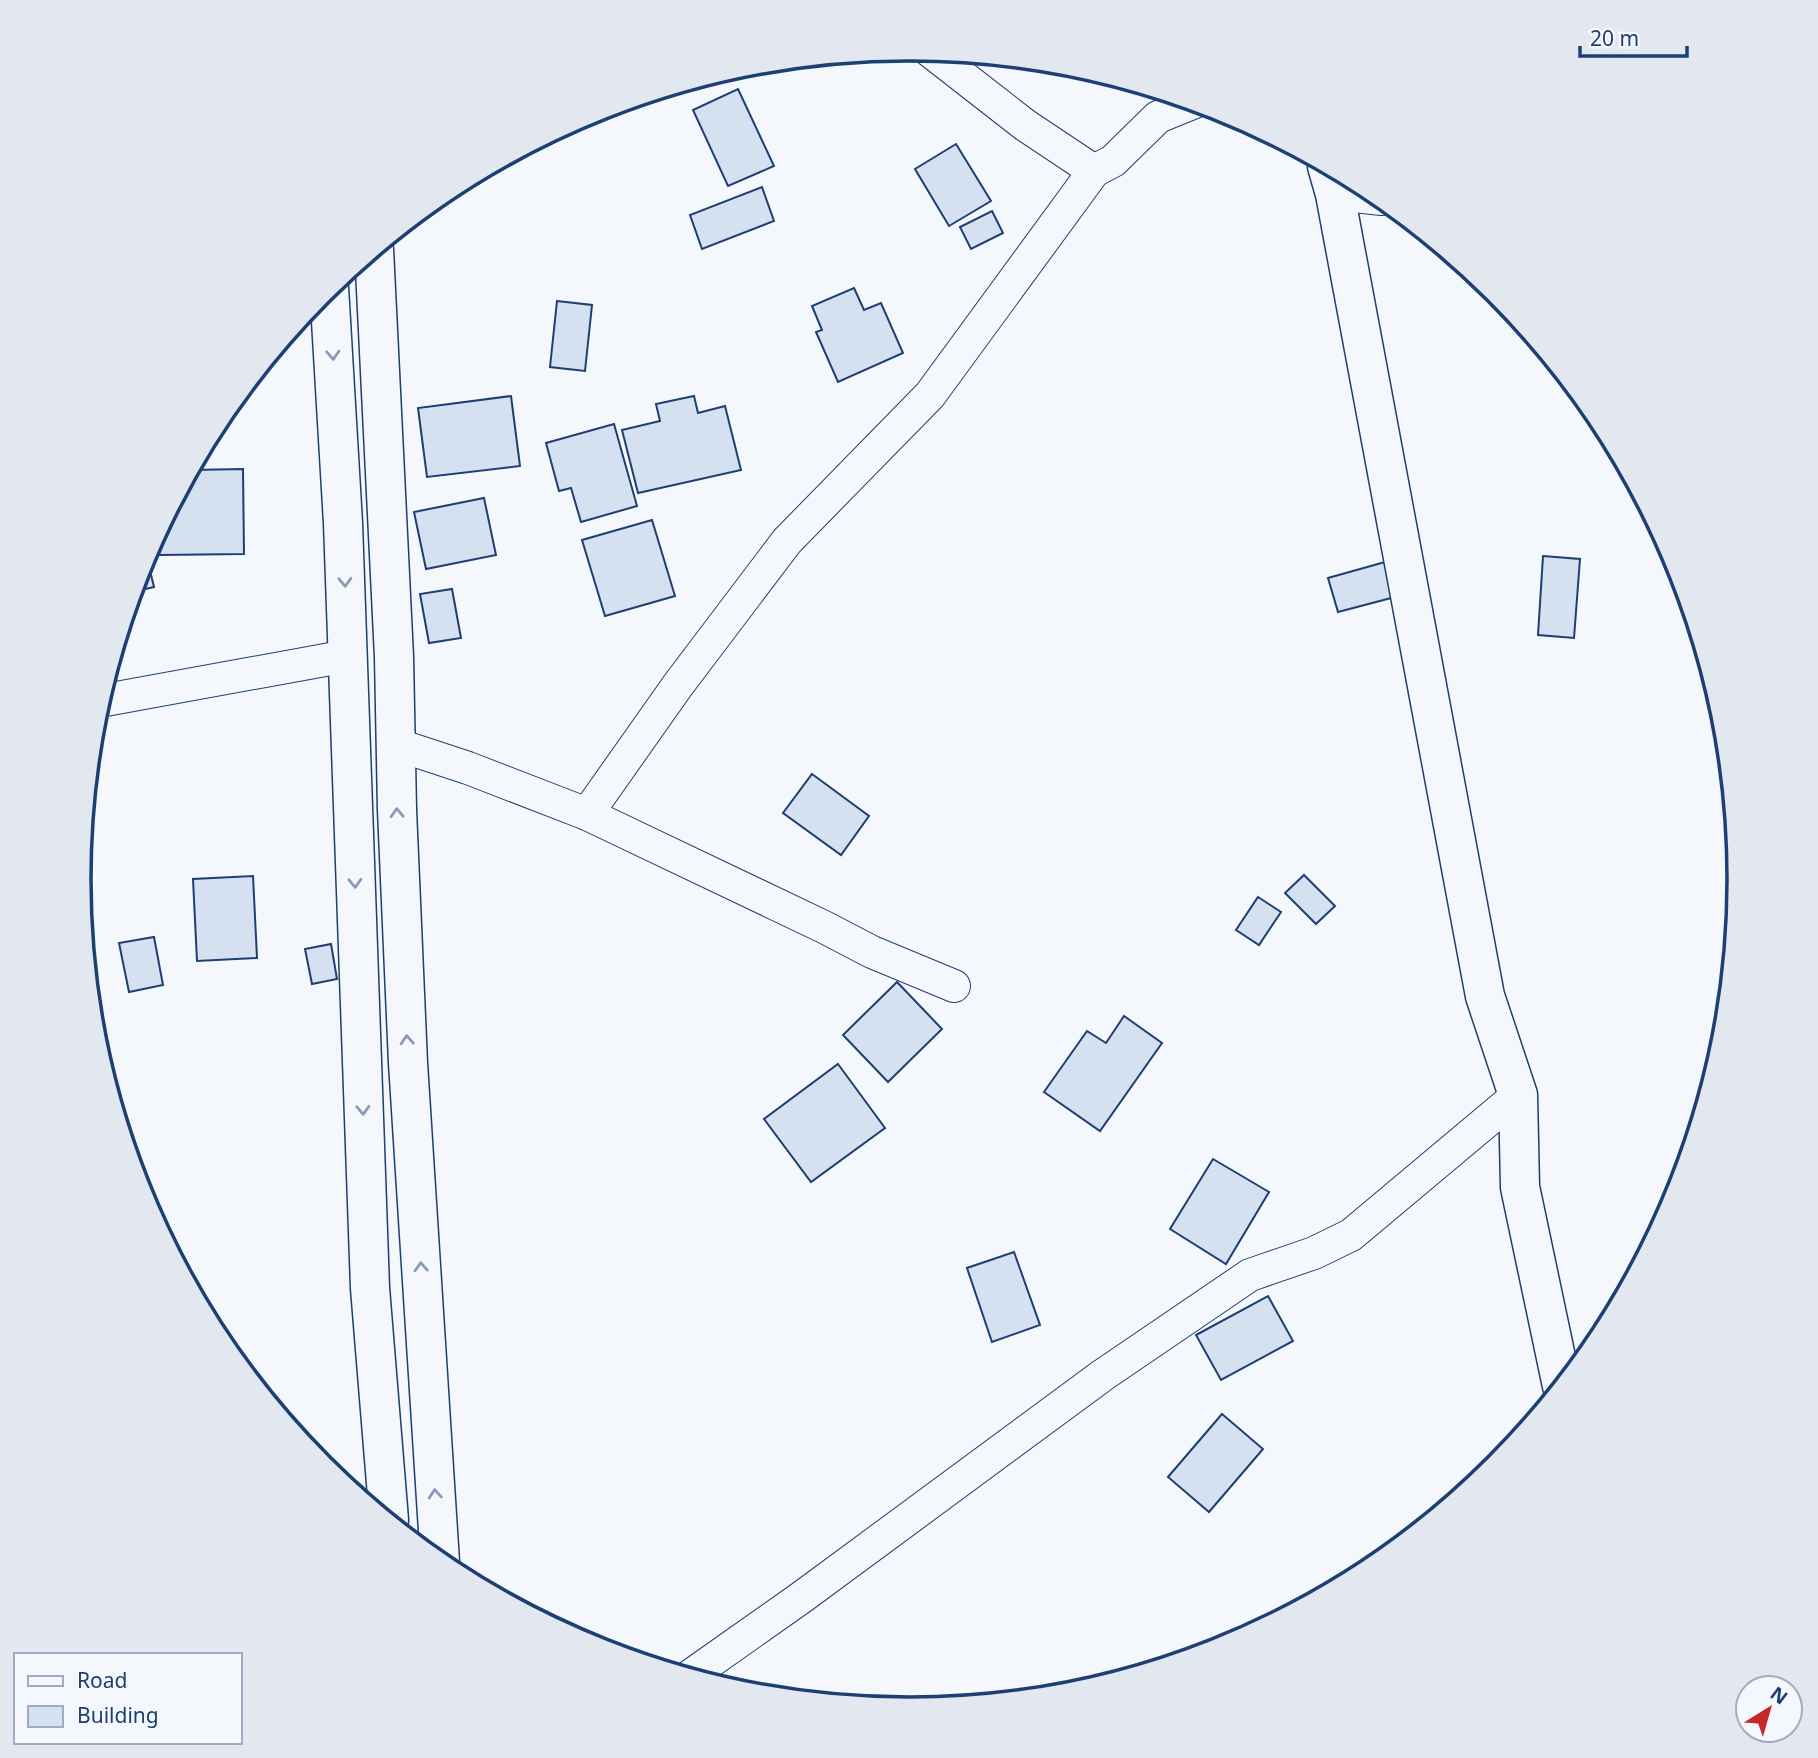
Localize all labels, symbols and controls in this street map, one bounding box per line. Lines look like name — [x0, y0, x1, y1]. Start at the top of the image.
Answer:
scale bar — [1580, 14, 1687, 58]
text: 20 m — [1590, 24, 1639, 52]
one-way arrow — [325, 350, 340, 361]
one-way arrow — [337, 577, 352, 588]
one-way arrow — [389, 807, 404, 818]
one-way arrow — [347, 878, 362, 889]
one-way arrow — [400, 1034, 415, 1045]
one-way arrow — [356, 1105, 371, 1116]
one-way arrow — [413, 1262, 428, 1273]
one-way arrow — [428, 1489, 443, 1500]
legend — [14, 1653, 242, 1744]
text: Road — [77, 1666, 127, 1694]
north arrow — [1734, 1674, 1804, 1744]
text: N — [1765, 1680, 1793, 1710]
text: Building — [77, 1701, 159, 1729]

